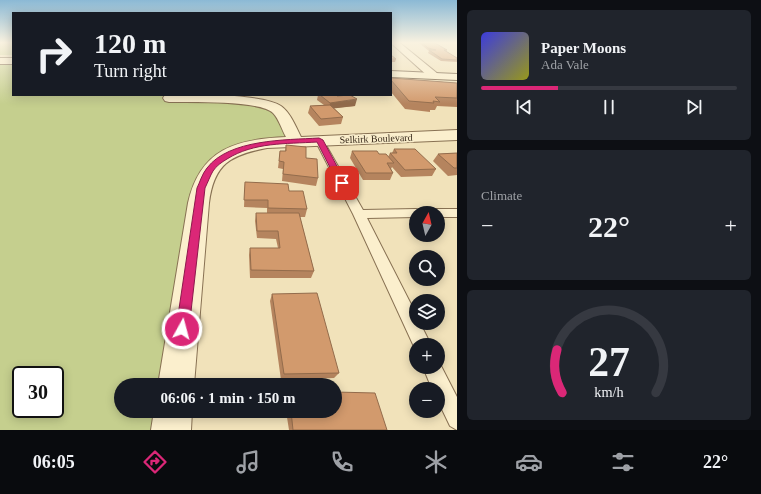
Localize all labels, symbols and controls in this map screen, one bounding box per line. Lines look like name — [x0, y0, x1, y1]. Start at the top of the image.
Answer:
icon: right — [28, 28, 80, 80]
text: 120 m — [94, 28, 166, 59]
text: Paper Moons — [541, 40, 626, 56]
text: Ada Vale — [541, 57, 589, 72]
text: Turn right — [94, 61, 167, 81]
icon: previous — [513, 96, 535, 118]
icon: pause — [598, 96, 620, 118]
icon: next — [683, 96, 705, 118]
street label: Selkirk Boulevard — [339, 132, 413, 145]
pin — [325, 166, 359, 200]
icon: arrive — [331, 172, 353, 194]
text: Climate — [481, 188, 522, 203]
north arrow — [409, 206, 445, 242]
map controls — [409, 206, 445, 418]
text: 22° — [588, 210, 630, 243]
text: − — [481, 213, 493, 238]
text: + — [725, 213, 737, 238]
button: search — [409, 250, 445, 286]
button: layers — [409, 294, 445, 330]
position arrow — [161, 308, 203, 350]
button: + — [409, 338, 445, 374]
text: 27 — [588, 339, 630, 385]
speed limit sign: 30 — [12, 366, 64, 418]
button: − — [409, 382, 445, 418]
text: km/h — [594, 384, 624, 400]
text: 06:06 · 1 min · 150 m — [161, 390, 296, 406]
icon: directions — [141, 448, 169, 476]
icon: music — [234, 448, 262, 476]
icon: phone — [328, 448, 356, 476]
icon: climate — [422, 448, 450, 476]
icon: car — [515, 448, 543, 476]
icon: filters — [609, 448, 637, 476]
text: 06:05 — [33, 452, 75, 472]
text: 22° — [703, 452, 728, 472]

